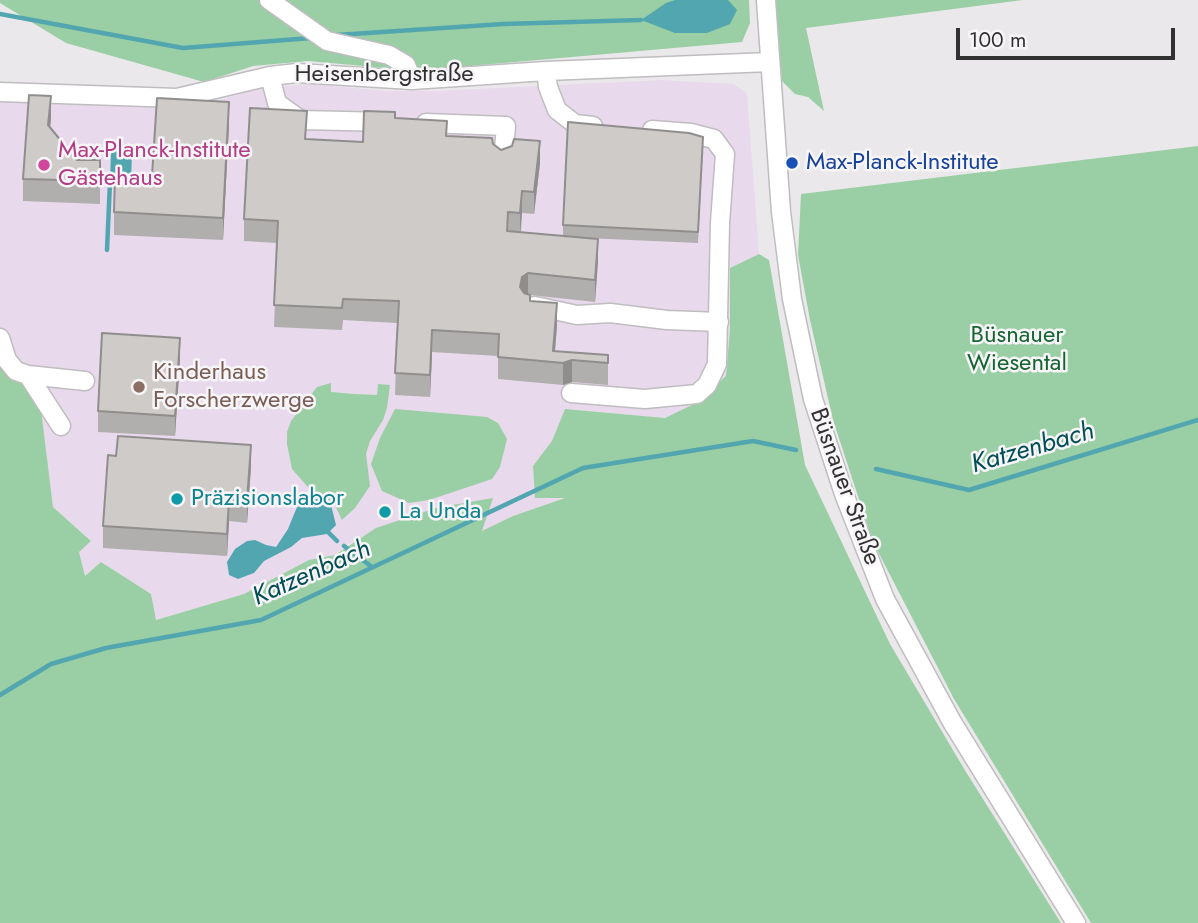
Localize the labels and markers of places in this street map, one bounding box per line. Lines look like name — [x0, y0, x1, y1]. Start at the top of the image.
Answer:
place label: Max-Planck-Institute Gästehaus — [58, 137, 251, 193]
place label: Max-Planck-Institute — [806, 149, 999, 177]
marker: Max-Planck-Institute — [784, 155, 800, 171]
marker: Max-Planck-Institute Gästehaus — [36, 157, 52, 173]
place label: Kinderhaus Forscherzwerge — [153, 359, 314, 415]
marker: Kinderhaus Forscherzwerge — [131, 379, 147, 395]
place label: Präzisionslabor — [191, 485, 344, 513]
marker: Präzisionslabor — [169, 491, 185, 507]
place label: La Unda — [399, 498, 481, 526]
marker: La Unda — [377, 504, 393, 520]

